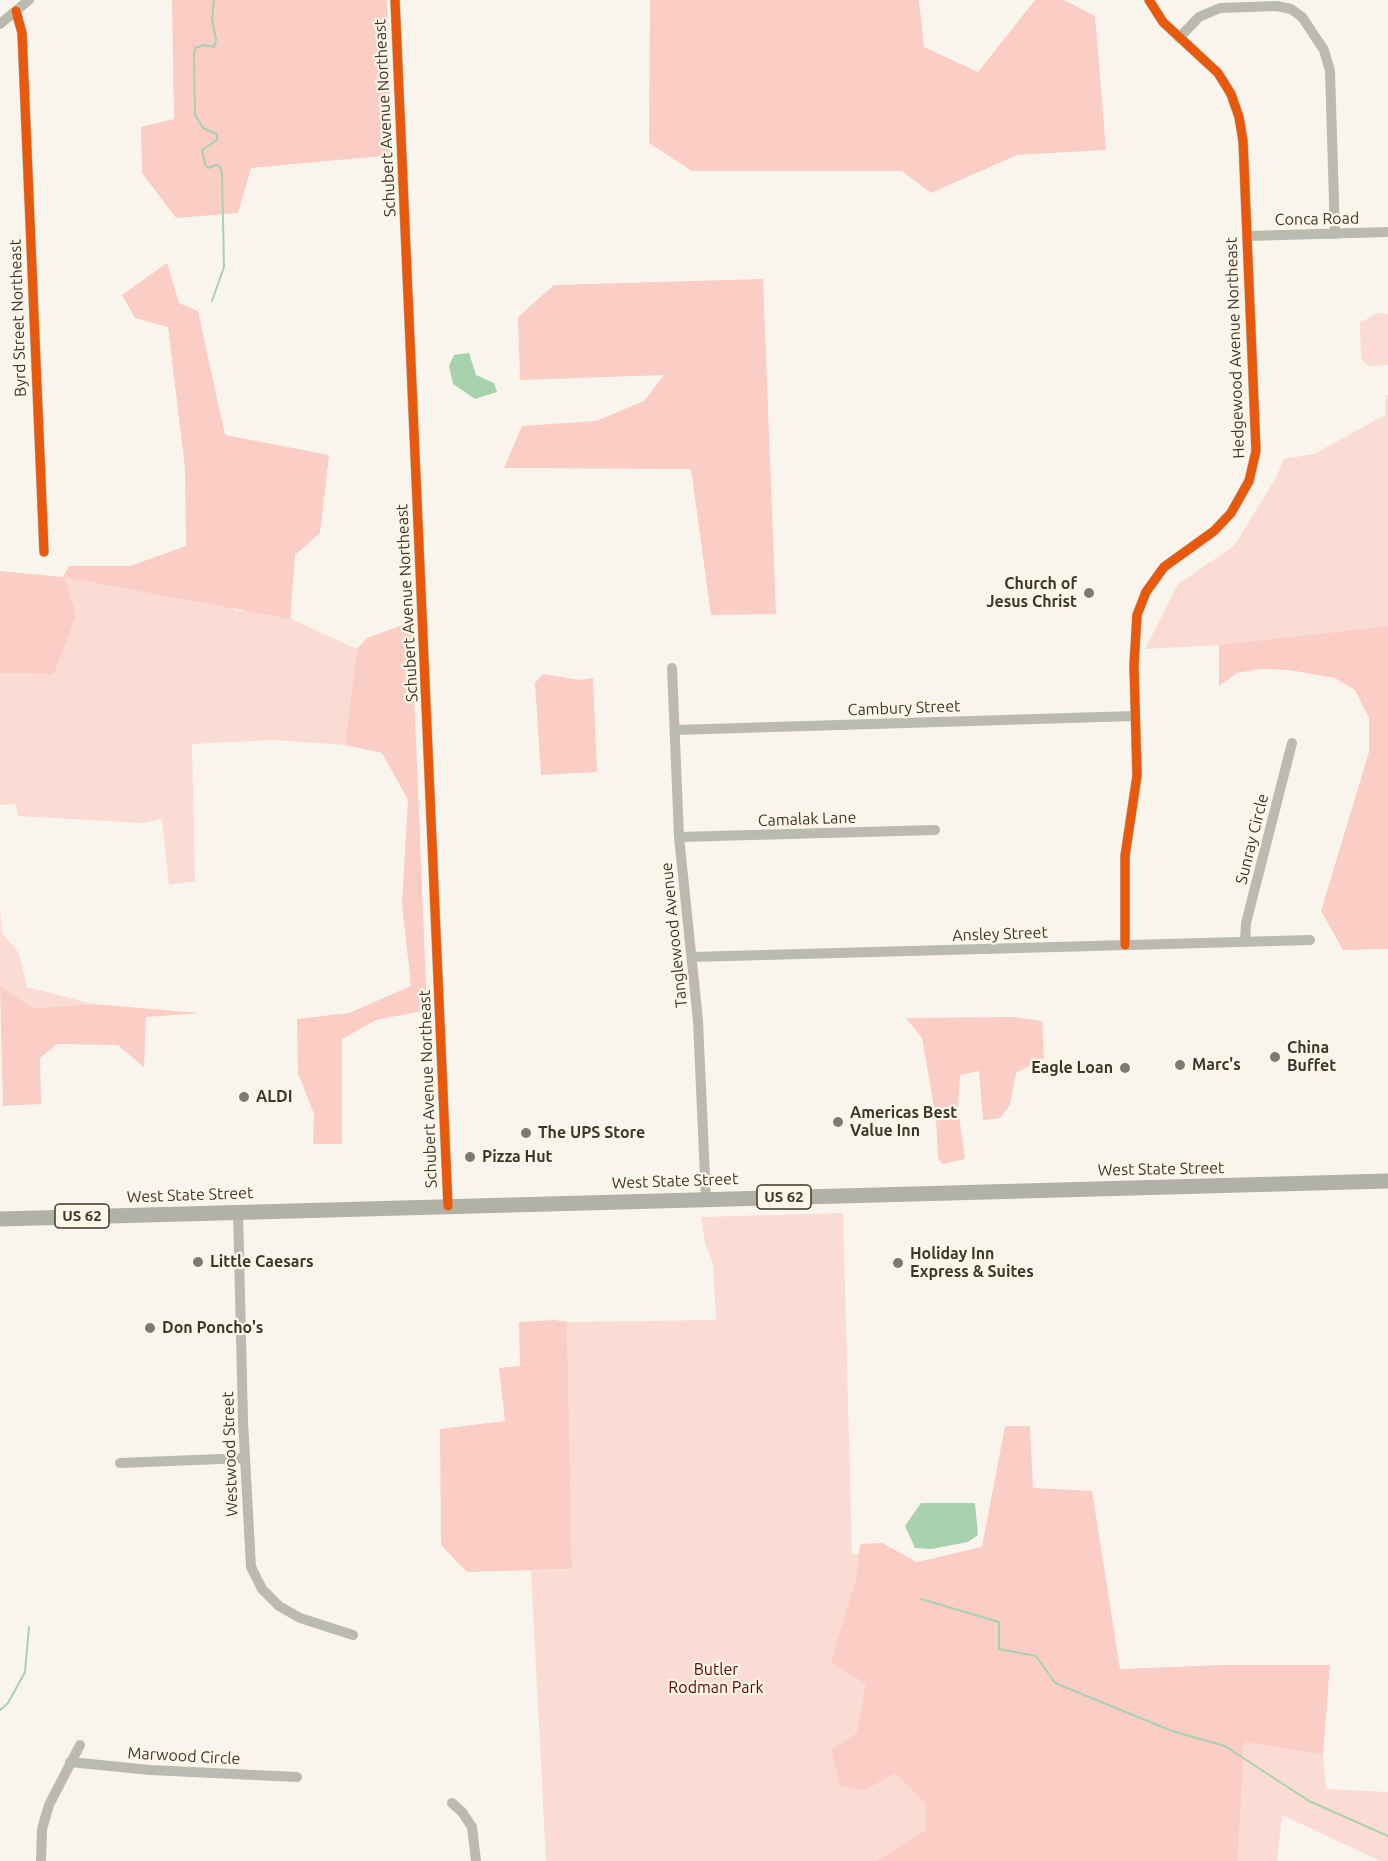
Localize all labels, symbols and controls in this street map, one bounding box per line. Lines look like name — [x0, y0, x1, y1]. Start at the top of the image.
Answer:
street label: Schubert Avenue Northeast — [370, 18, 400, 218]
street label: Conca Road — [1275, 209, 1359, 229]
street label: Hedgewood Avenue Northeast — [1222, 237, 1248, 459]
street label: Byrd Street Northeast — [6, 239, 30, 397]
street label: Schubert Avenue Northeast — [392, 503, 422, 703]
place label: Church of Jesus Christ — [986, 574, 1077, 612]
marker: Church of Jesus Christ — [1082, 586, 1096, 600]
street label: Cambury Street — [847, 696, 961, 720]
street label: Sunray Circle — [1231, 792, 1273, 886]
street label: Camalak Lane — [757, 808, 857, 830]
street label: Tanglewood Avenue — [657, 861, 691, 1009]
street label: Ansley Street — [952, 923, 1048, 945]
street label: Schubert Avenue Northeast — [415, 990, 441, 1188]
place label: China Buffet — [1287, 1038, 1336, 1076]
marker: China Buffet — [1268, 1050, 1282, 1064]
place label: Marc's — [1192, 1055, 1241, 1075]
place label: Eagle Loan — [1031, 1058, 1113, 1078]
marker: Marc's — [1173, 1058, 1187, 1072]
marker: Eagle Loan — [1118, 1061, 1132, 1075]
place label: ALDI — [256, 1087, 293, 1107]
marker: ALDI — [237, 1090, 251, 1104]
place label: Americas Best Value Inn — [850, 1103, 957, 1141]
marker: Americas Best Value Inn — [831, 1115, 845, 1129]
place label: The UPS Store — [538, 1123, 645, 1143]
marker: The UPS Store — [519, 1126, 533, 1140]
place label: Pizza Hut — [482, 1147, 552, 1167]
marker: Pizza Hut — [463, 1150, 477, 1164]
street label: West State Street — [1098, 1158, 1224, 1180]
street label: West State Street — [611, 1169, 739, 1193]
street label: West State Street — [126, 1183, 254, 1207]
road number: US 62 — [757, 1185, 811, 1209]
road number: US 62 — [55, 1204, 109, 1228]
place label: Holiday Inn Express & Suites — [910, 1244, 1034, 1282]
place label: Little Caesars — [210, 1252, 314, 1272]
marker: Little Caesars — [191, 1255, 205, 1269]
marker: Holiday Inn Express & Suites — [891, 1256, 905, 1270]
place label: Don Poncho's — [162, 1318, 263, 1338]
marker: Don Poncho's — [143, 1321, 157, 1335]
street label: Westwood Street — [218, 1391, 242, 1517]
park label: Butler Rodman Park — [668, 1660, 764, 1698]
street label: Marwood Circle — [127, 1743, 241, 1769]

